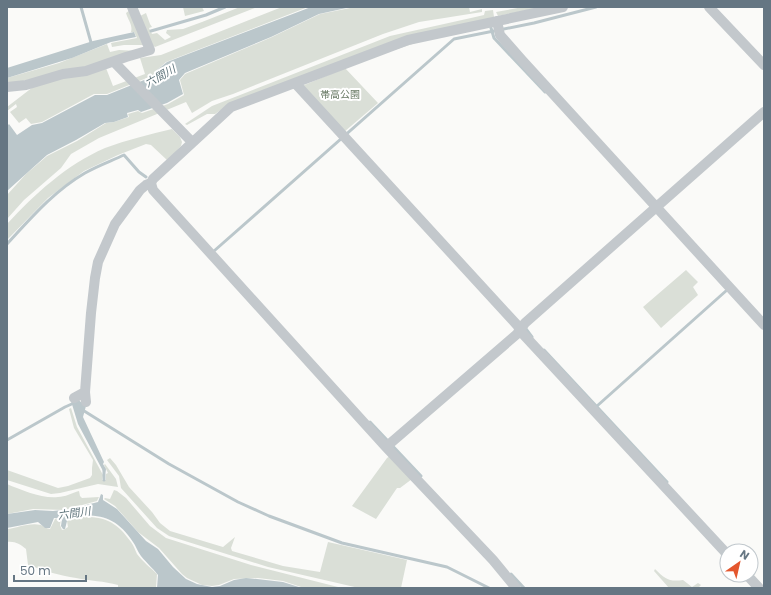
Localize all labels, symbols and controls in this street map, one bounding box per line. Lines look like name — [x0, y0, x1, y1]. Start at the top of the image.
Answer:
water label: 六間川 — [142, 61, 179, 91]
park label: 帯高公園 — [320, 87, 360, 102]
water label: 六間川 — [57, 503, 92, 523]
north arrow — [719, 543, 759, 583]
text: N — [737, 546, 752, 564]
scale bar — [14, 557, 86, 583]
text: 50 m — [20, 562, 51, 579]

